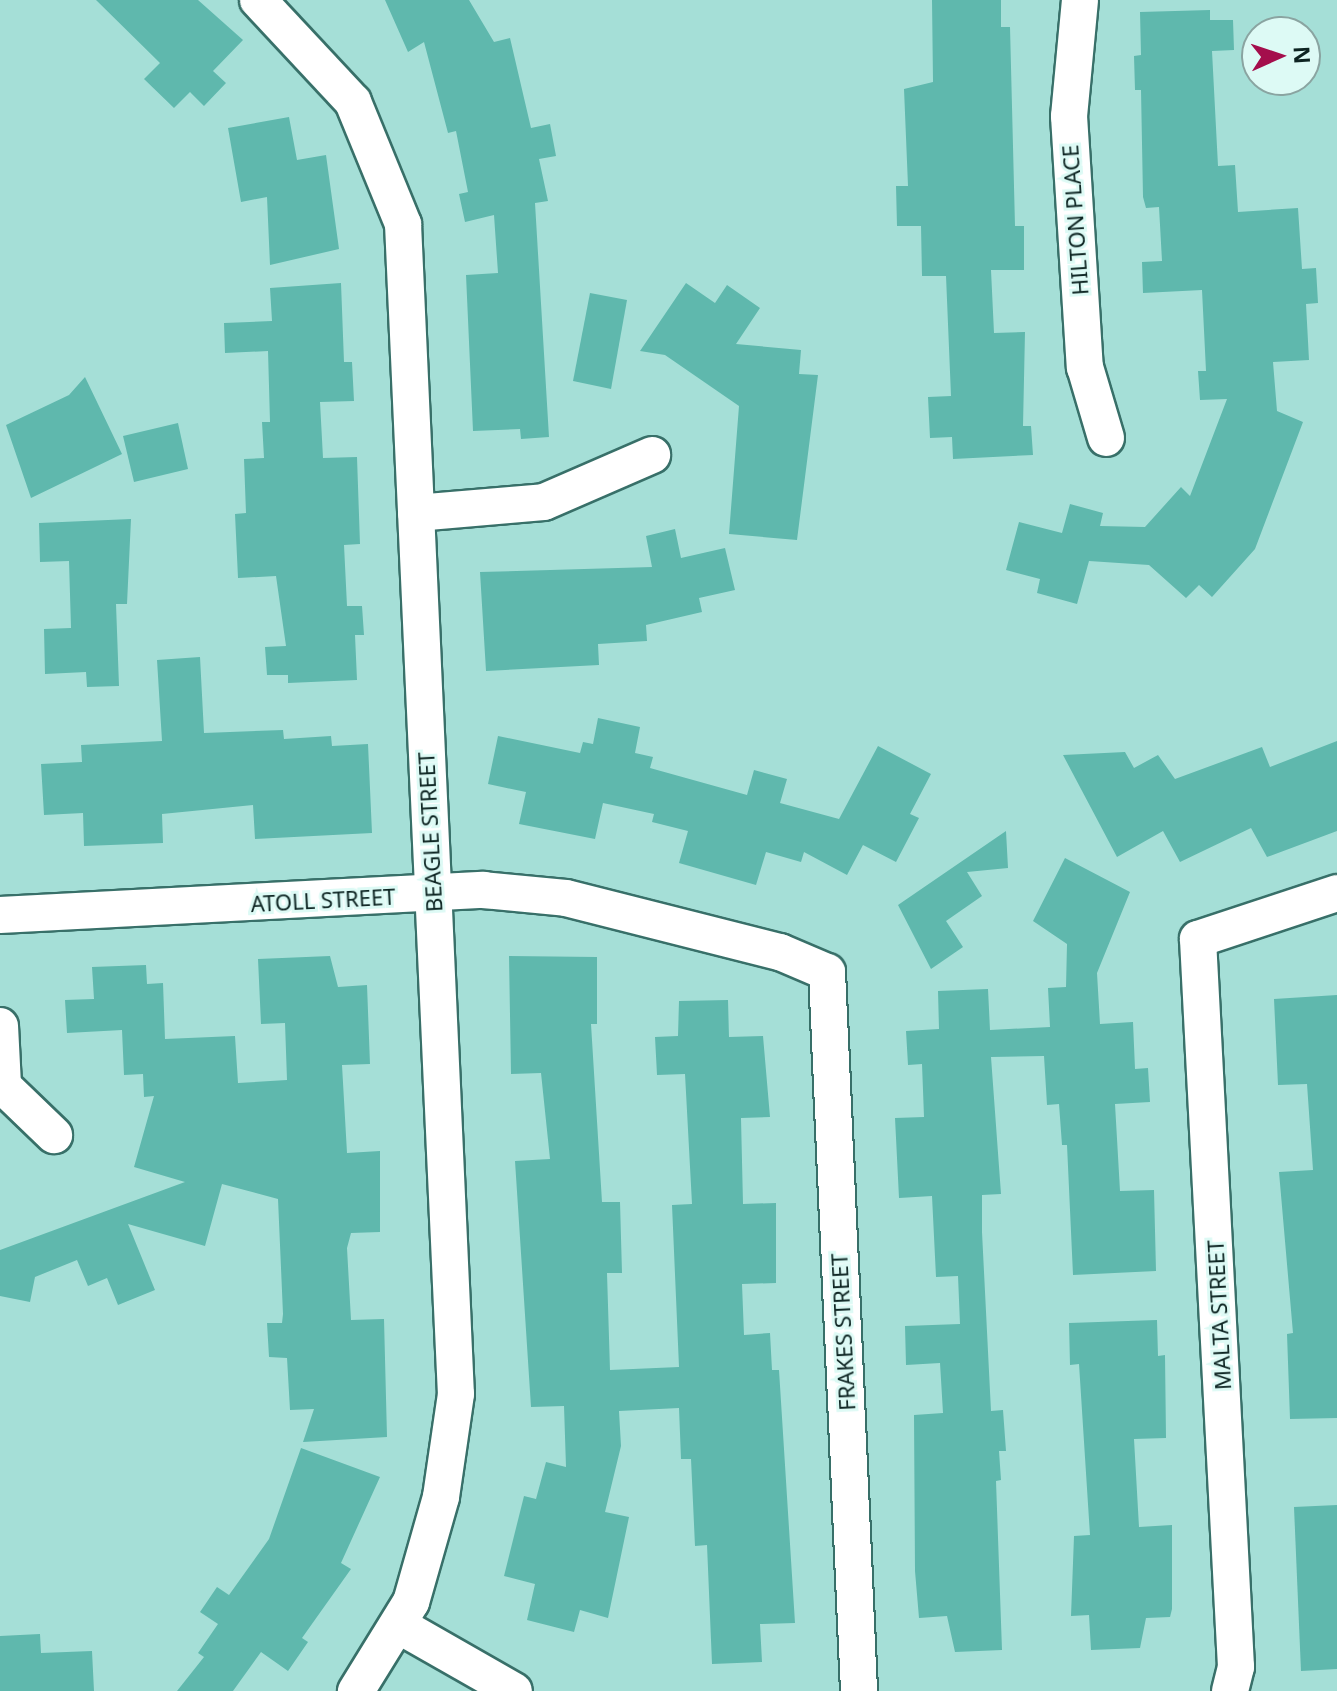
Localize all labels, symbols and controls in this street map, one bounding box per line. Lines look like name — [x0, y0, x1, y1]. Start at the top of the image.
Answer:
north arrow — [1241, 16, 1321, 96]
text: N — [1288, 45, 1318, 65]
street label: HILTON PLACE — [1057, 144, 1093, 296]
street label: BEAGLE STREET — [413, 751, 447, 913]
street label: ATOLL STREET — [250, 883, 396, 917]
street label: MALTA STREET — [1202, 1239, 1236, 1391]
street label: FRAKES STREET — [826, 1253, 860, 1411]

